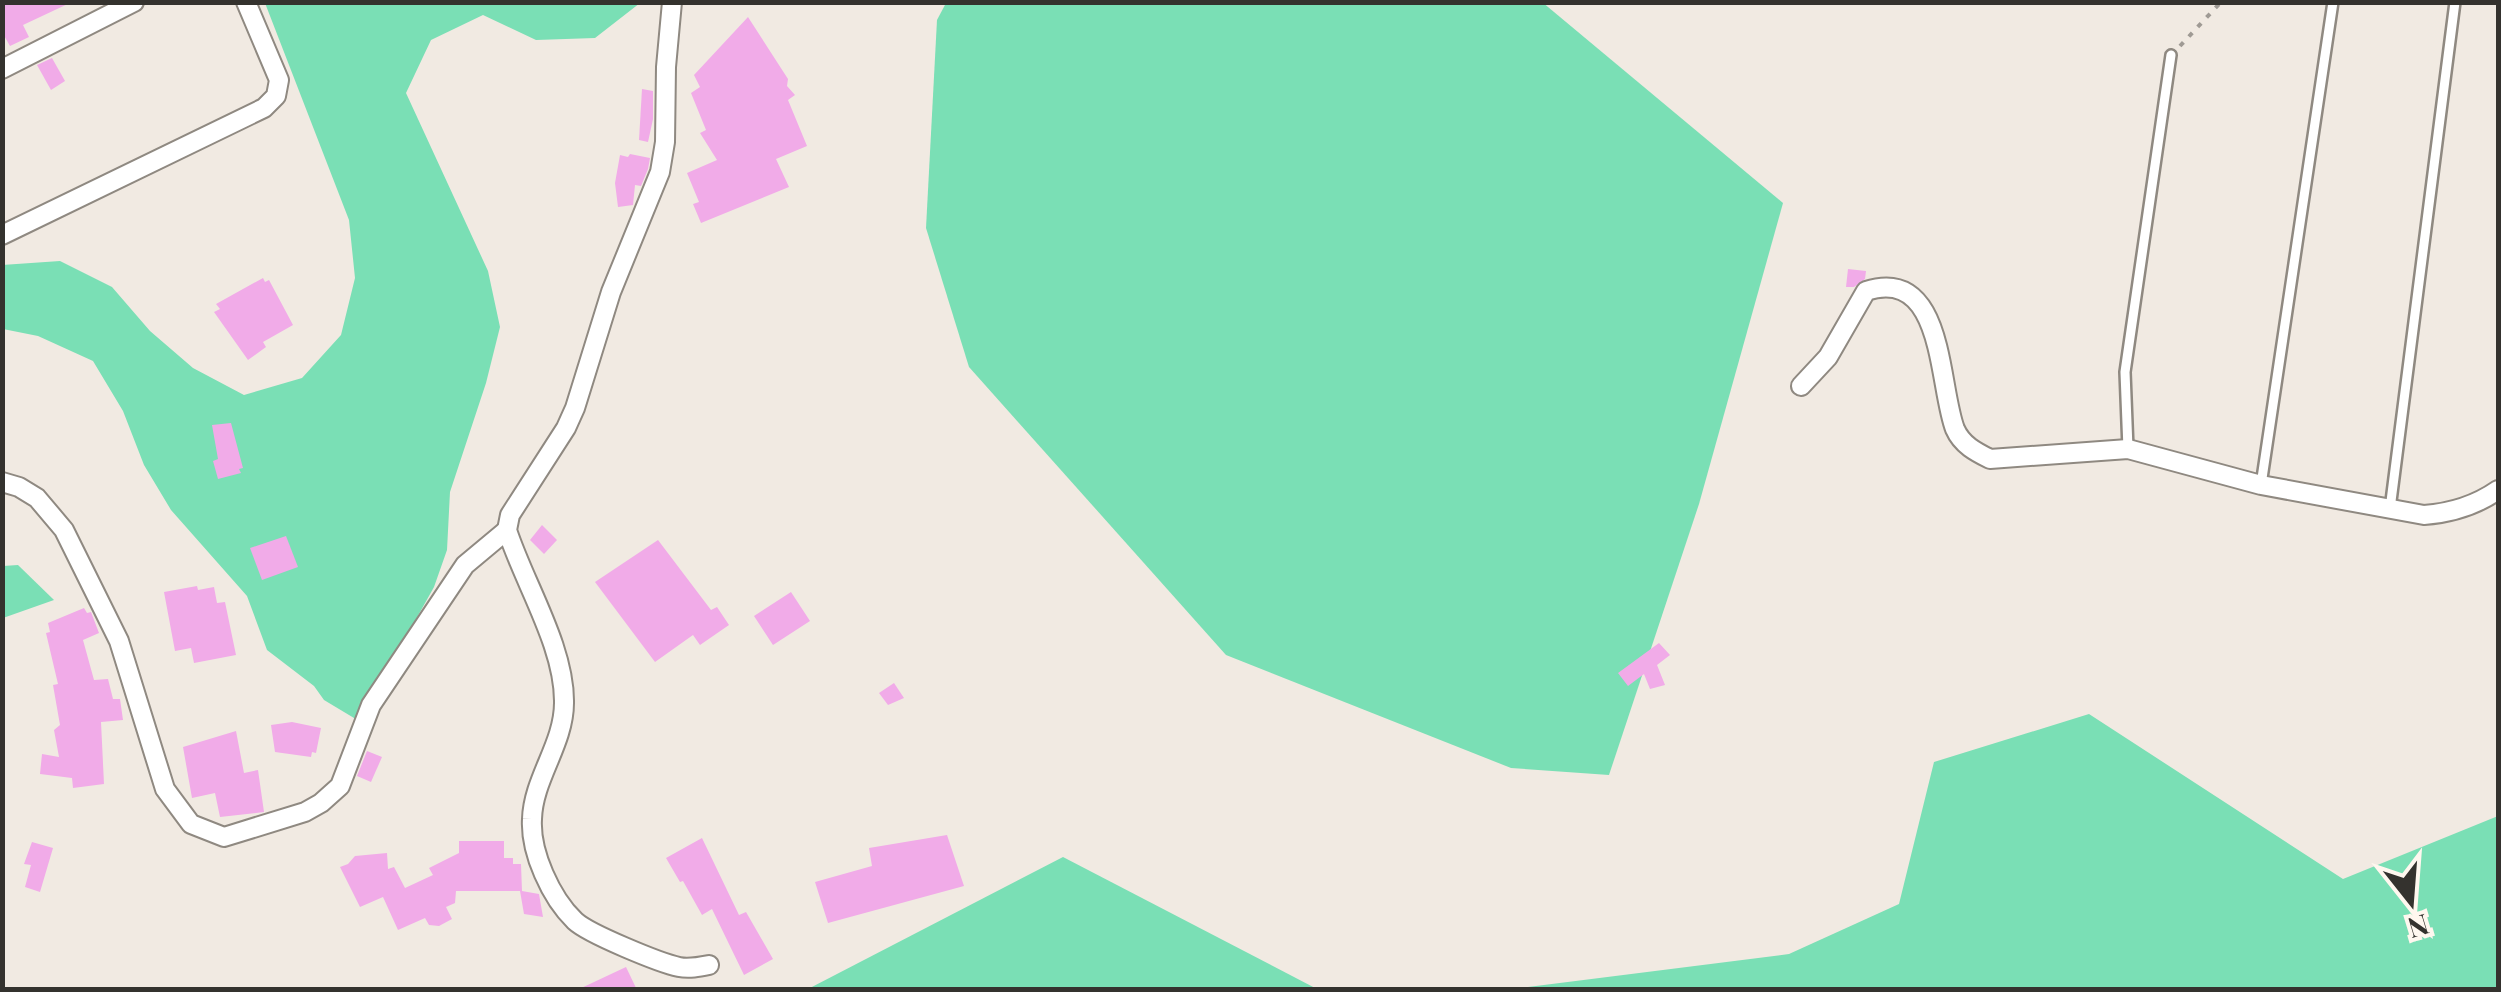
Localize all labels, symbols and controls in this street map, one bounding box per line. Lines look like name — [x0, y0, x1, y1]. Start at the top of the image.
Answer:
north arrow — [2361, 852, 2461, 952]
text: N — [2404, 907, 2434, 948]

